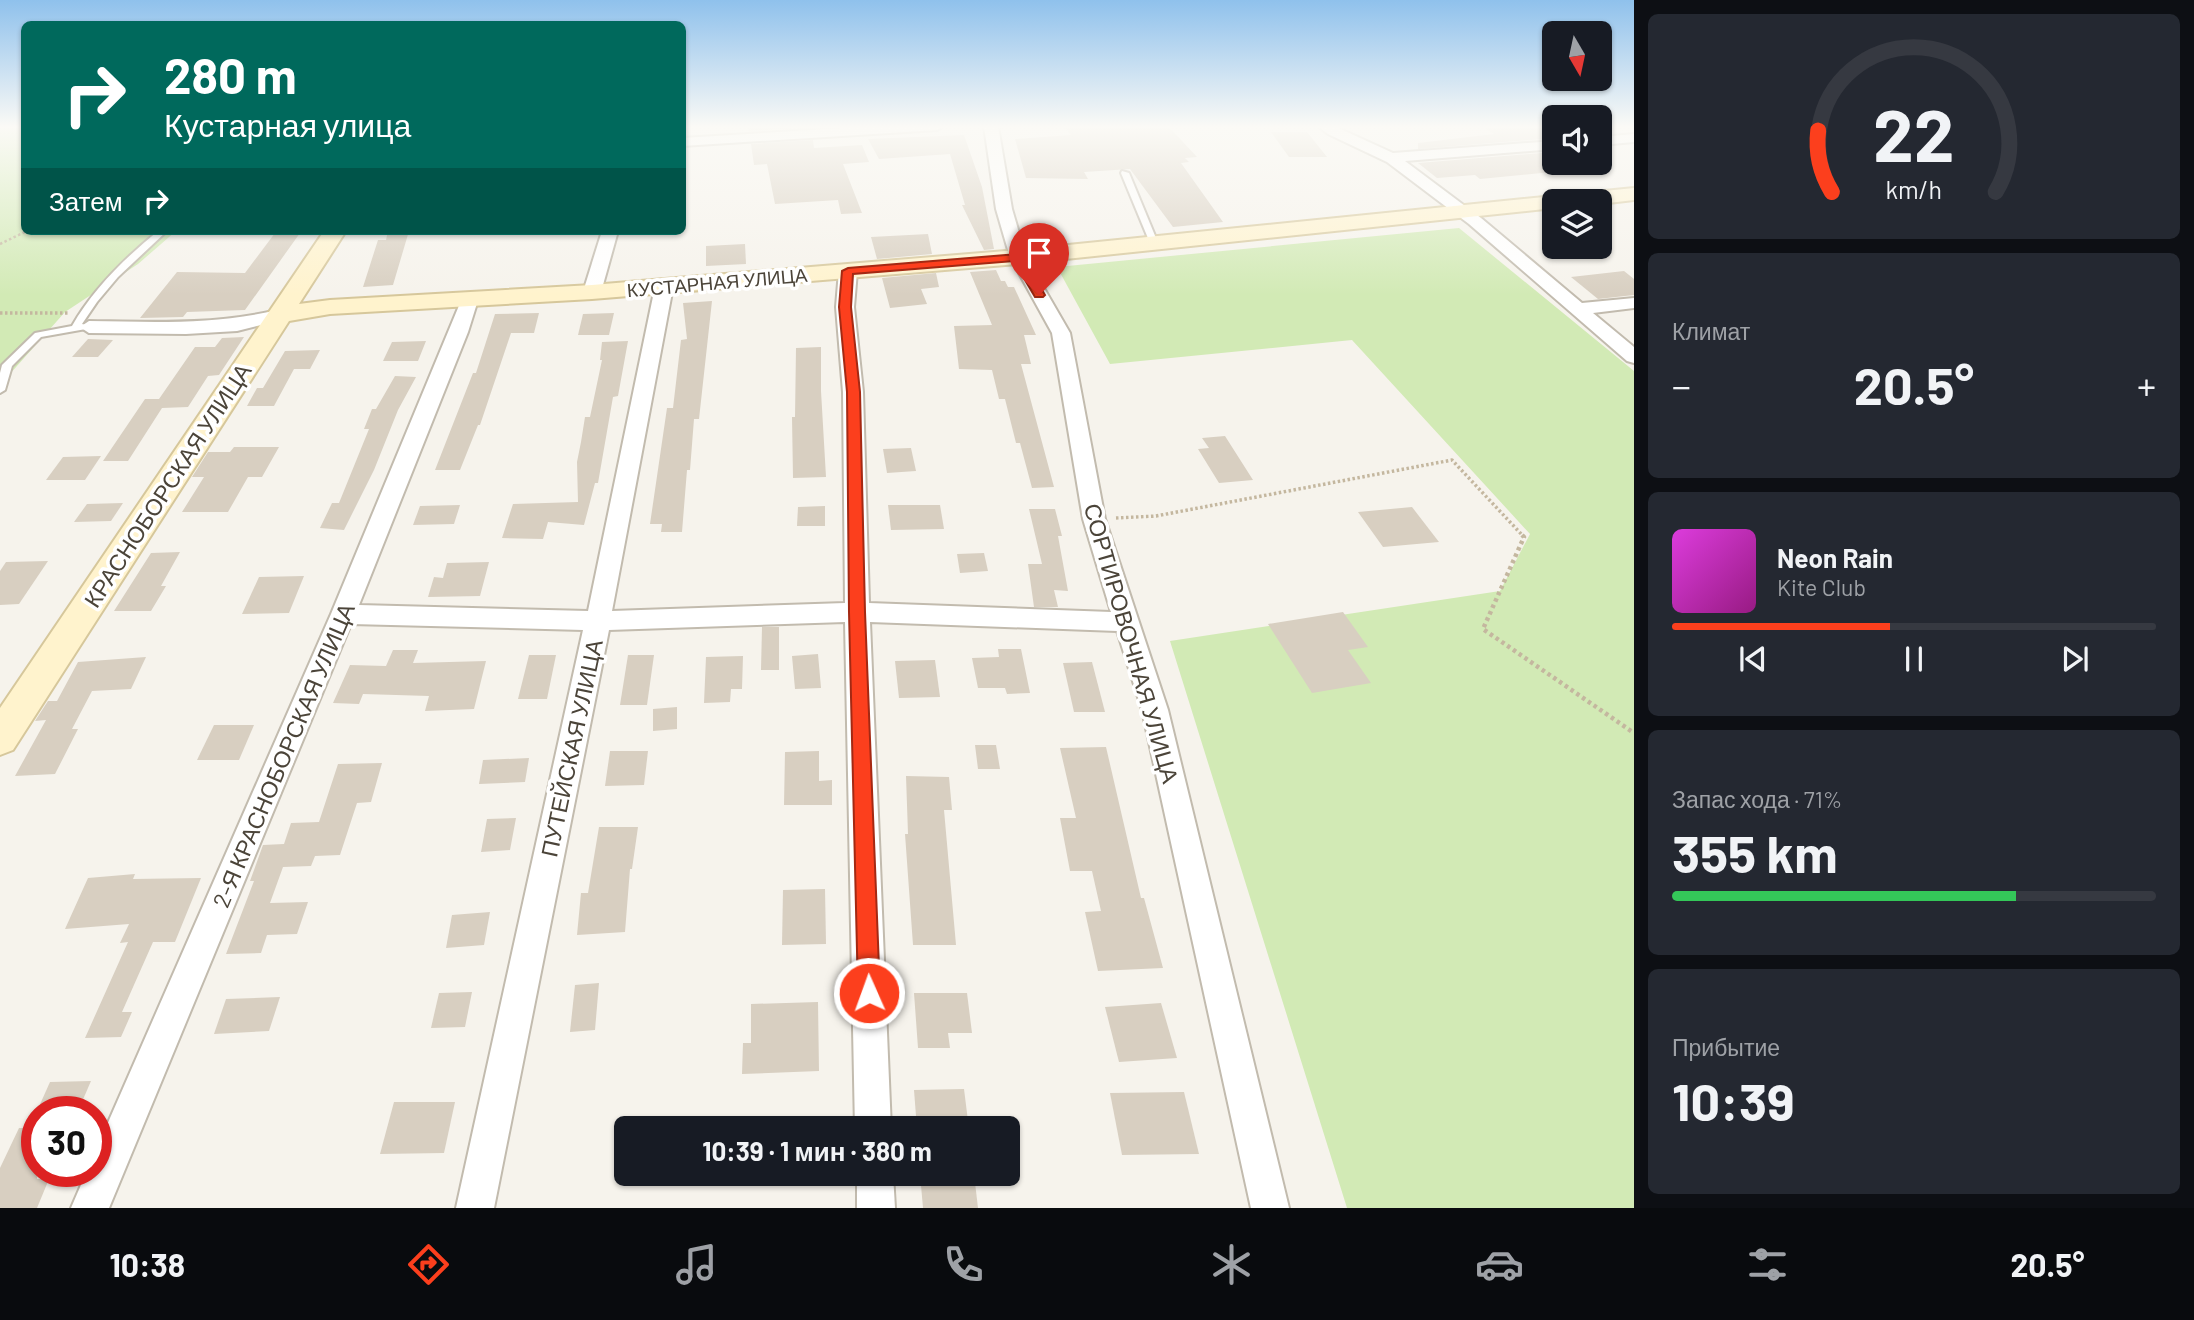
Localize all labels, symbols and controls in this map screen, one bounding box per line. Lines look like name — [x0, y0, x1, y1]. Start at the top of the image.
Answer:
north arrow — [1542, 21, 1612, 91]
map controls — [1542, 21, 1612, 259]
text: 280 m — [164, 45, 297, 104]
icon: right — [49, 49, 140, 140]
text: 22 — [1873, 90, 1955, 178]
text: Кустарная улица — [164, 105, 411, 143]
button: sound — [1542, 105, 1612, 175]
text: km/h — [1886, 174, 1942, 204]
icon: right — [137, 182, 175, 220]
text: Затем — [49, 185, 123, 216]
button: layers — [1542, 189, 1612, 259]
pin — [1009, 223, 1069, 295]
icon: arrive — [1020, 234, 1058, 272]
street label: КУСТАРНАЯ УЛИЦА — [626, 263, 808, 301]
text: Климат — [1672, 317, 1750, 345]
text: 20.5° — [1854, 353, 1974, 415]
street label: КРАСНОБОРСКАЯ УЛИЦА — [78, 357, 257, 612]
text: − — [1672, 362, 1691, 408]
text: + — [2137, 362, 2156, 408]
street label: СОРТИРОВОЧНАЯ УЛИЦА — [1079, 500, 1186, 787]
text: Neon Rain — [1777, 542, 1893, 573]
text: Kite Club — [1777, 573, 1866, 601]
street label: 2-Я КРАСНОБОРСКАЯ УЛИЦА — [206, 598, 360, 911]
street label: ПУТЕЙСКАЯ УЛИЦА — [534, 636, 608, 859]
icon: previous — [1734, 640, 1772, 678]
icon: pause — [1895, 640, 1933, 678]
icon: next — [2056, 640, 2094, 678]
text: Запас хода · 71% — [1672, 785, 1842, 813]
text: 355 km — [1672, 821, 1838, 883]
position arrow — [832, 956, 906, 1030]
text: Прибытие — [1672, 1033, 1780, 1061]
text: 10:39 — [1672, 1069, 1795, 1131]
speed limit sign: 30 — [21, 1096, 112, 1187]
text: 10:39 · 1 мин · 380 m — [702, 1135, 932, 1166]
icon: directions — [404, 1240, 453, 1289]
icon: music — [672, 1240, 721, 1289]
icon: phone — [939, 1240, 988, 1289]
icon: climate — [1207, 1240, 1256, 1289]
icon: car — [1475, 1240, 1524, 1289]
icon: filters — [1743, 1240, 1792, 1289]
text: 10:38 — [109, 1245, 185, 1283]
text: 20.5° — [2010, 1245, 2085, 1283]

